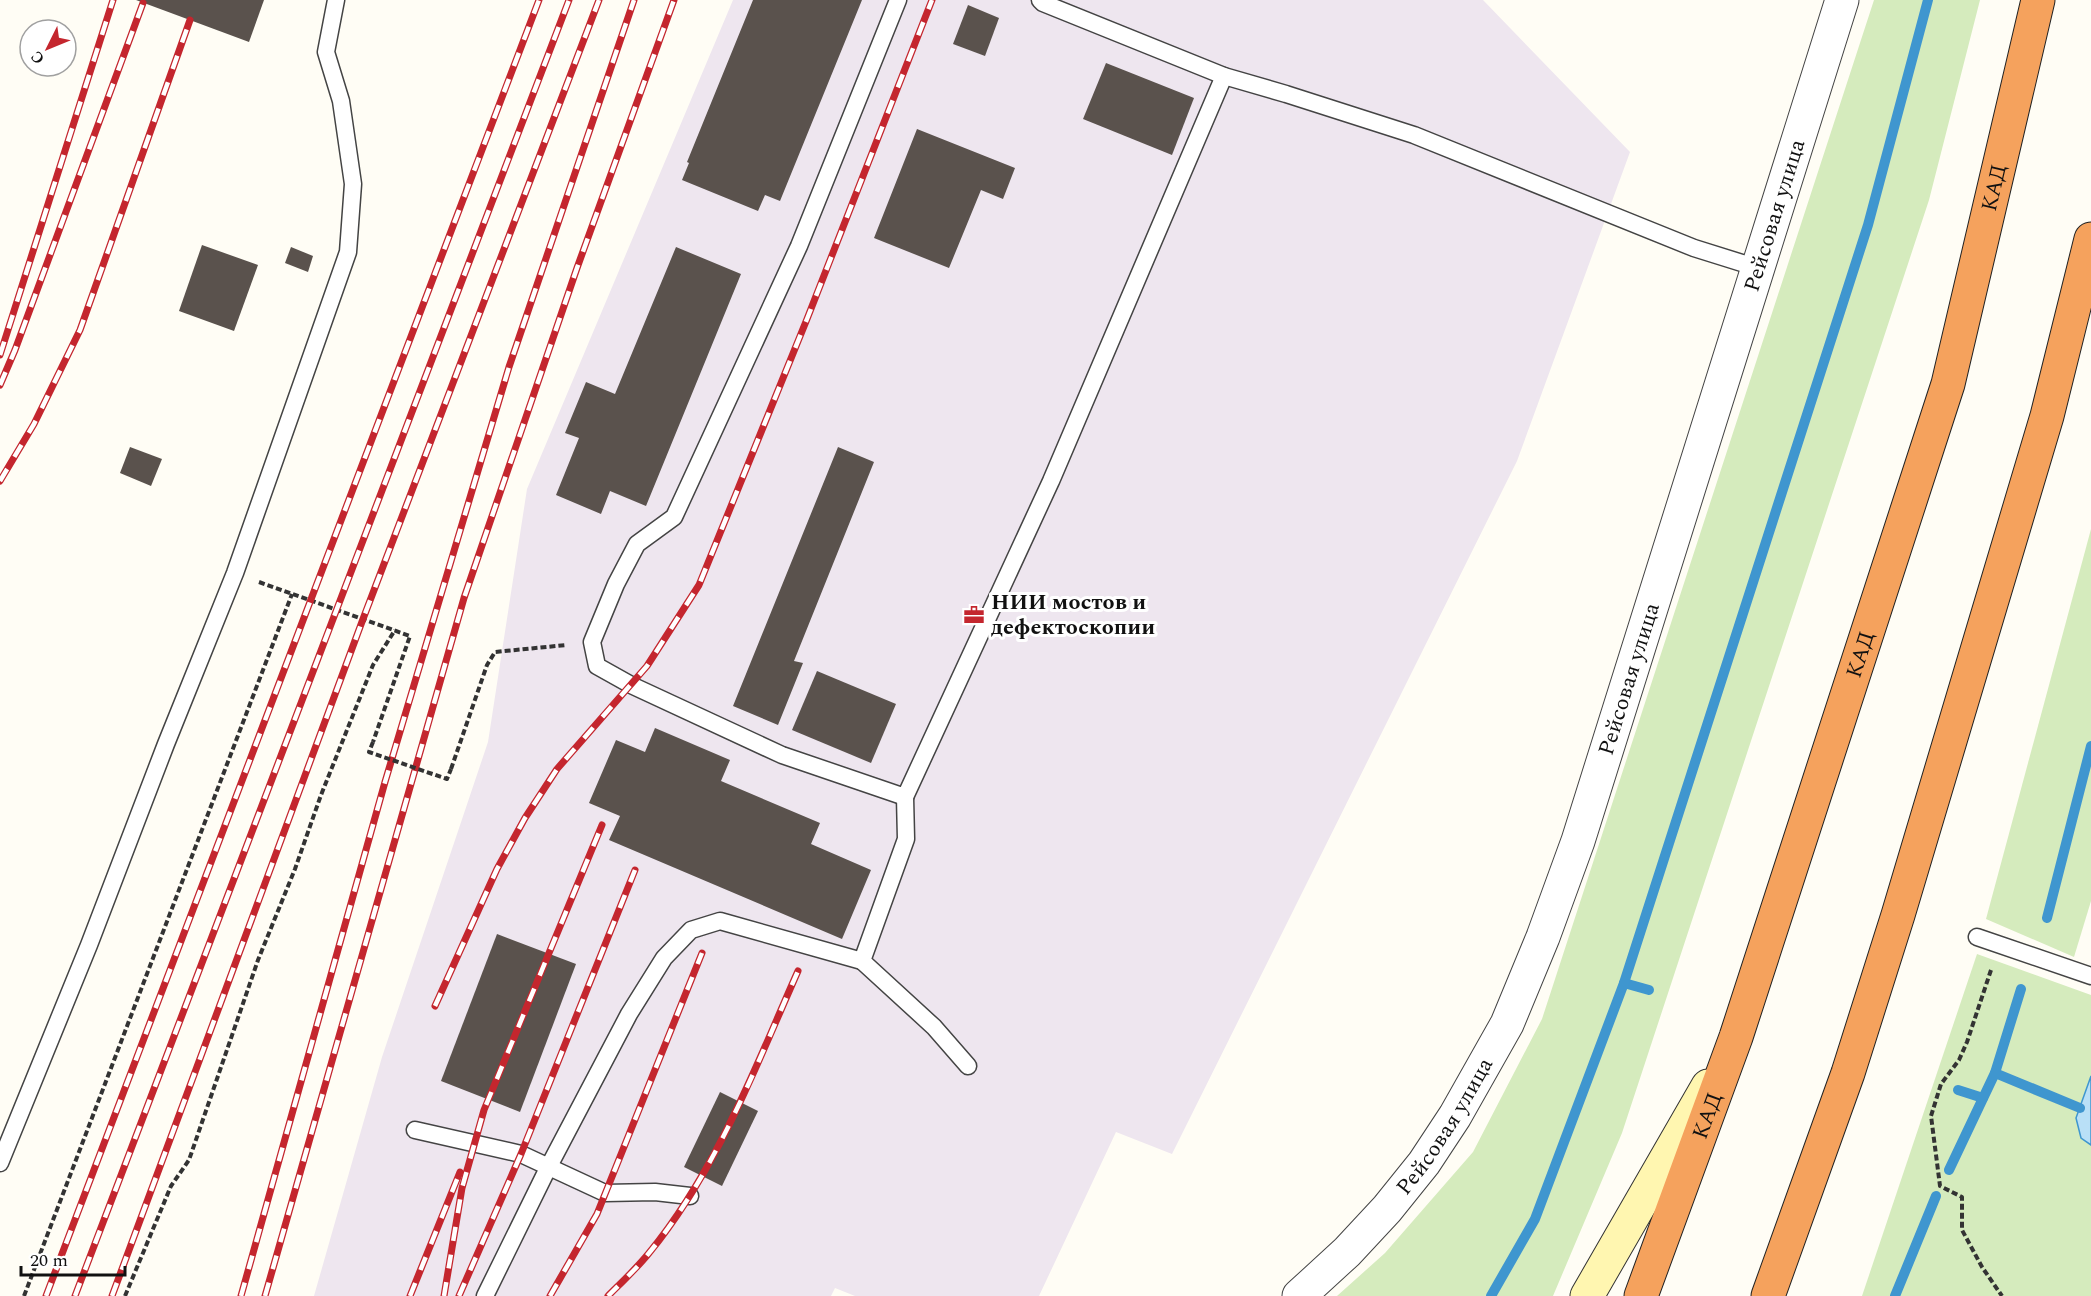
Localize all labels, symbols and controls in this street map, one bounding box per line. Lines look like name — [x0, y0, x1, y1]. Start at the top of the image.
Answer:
north arrow — [18, 18, 78, 78]
text: С — [25, 45, 50, 70]
street label: Рейсовая улица — [1735, 135, 1814, 296]
street label: КАД — [1972, 161, 2015, 215]
place label: НИИ мостов и дефектоскопии — [991, 586, 1155, 644]
street label: Рейсовая улица — [1589, 598, 1668, 759]
office icon: НИИ мостов и дефектоскопии — [962, 603, 986, 627]
street label: КАД — [1837, 627, 1883, 682]
street label: Рейсовая улица — [1388, 1051, 1501, 1202]
street label: КАД — [1683, 1088, 1731, 1144]
scale bar — [21, 1239, 124, 1277]
text: 20 m — [30, 1247, 68, 1274]

